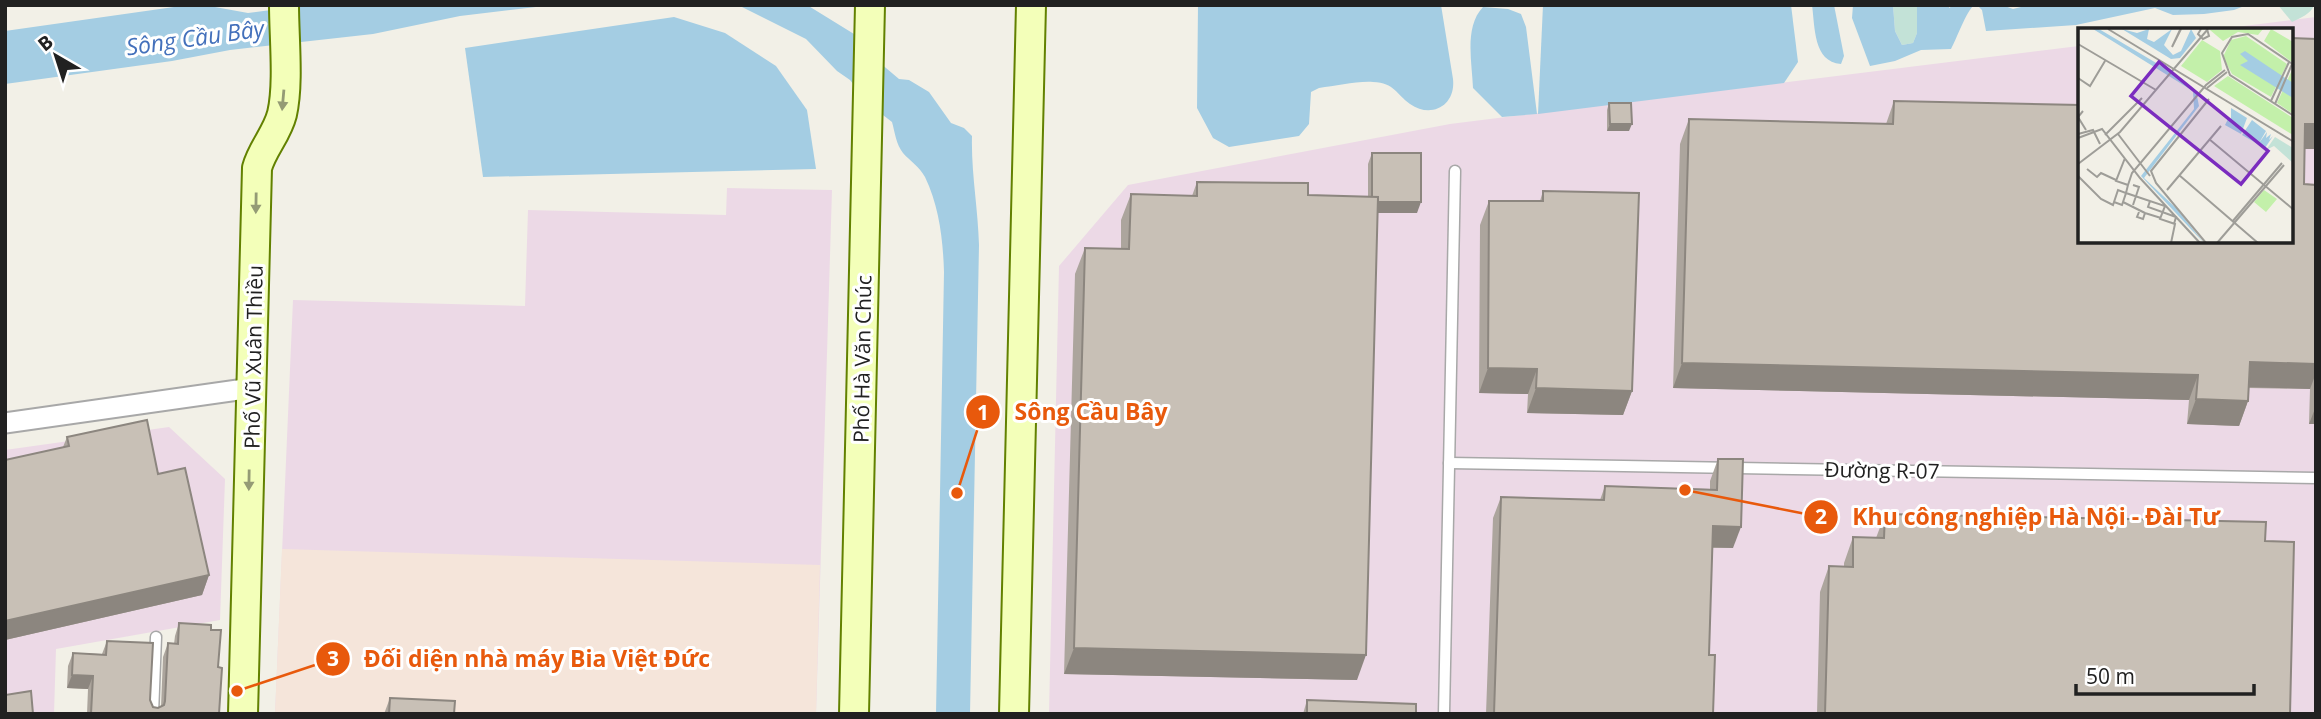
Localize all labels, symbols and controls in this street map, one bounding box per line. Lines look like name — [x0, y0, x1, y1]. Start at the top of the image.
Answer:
water label: Sông Cầu Bây — [124, 11, 267, 63]
north arrow — [21, 21, 91, 91]
inset map — [2078, 28, 2293, 243]
text: B — [32, 29, 58, 57]
one-way arrow — [277, 89, 288, 111]
one-way arrow — [251, 192, 262, 214]
street label: Phố Vũ Xuân Thiều — [237, 265, 269, 449]
street label: Phố Hà Văn Chúc — [847, 275, 877, 443]
callout: Sông Cầu Bây — [965, 390, 1181, 434]
text: Sông Cầu Bây — [1014, 395, 1168, 427]
text: 1 — [977, 398, 989, 426]
street label: Đường R-07 — [1824, 455, 1940, 485]
one-way arrow — [244, 469, 255, 491]
callout: Khu công nghiệp Hà Nội - Đài Tư — [1803, 495, 2234, 539]
text: Khu công nghiệp Hà Nội - Đài Tư — [1852, 500, 2221, 532]
text: 2 — [1815, 502, 1827, 530]
callout: Đối diện nhà máy Bia Việt Đức — [315, 637, 725, 681]
text: Đối diện nhà máy Bia Việt Đức — [364, 642, 710, 674]
text: 3 — [327, 644, 339, 672]
scale bar — [2076, 652, 2254, 696]
text: 50 m — [2086, 662, 2135, 690]

